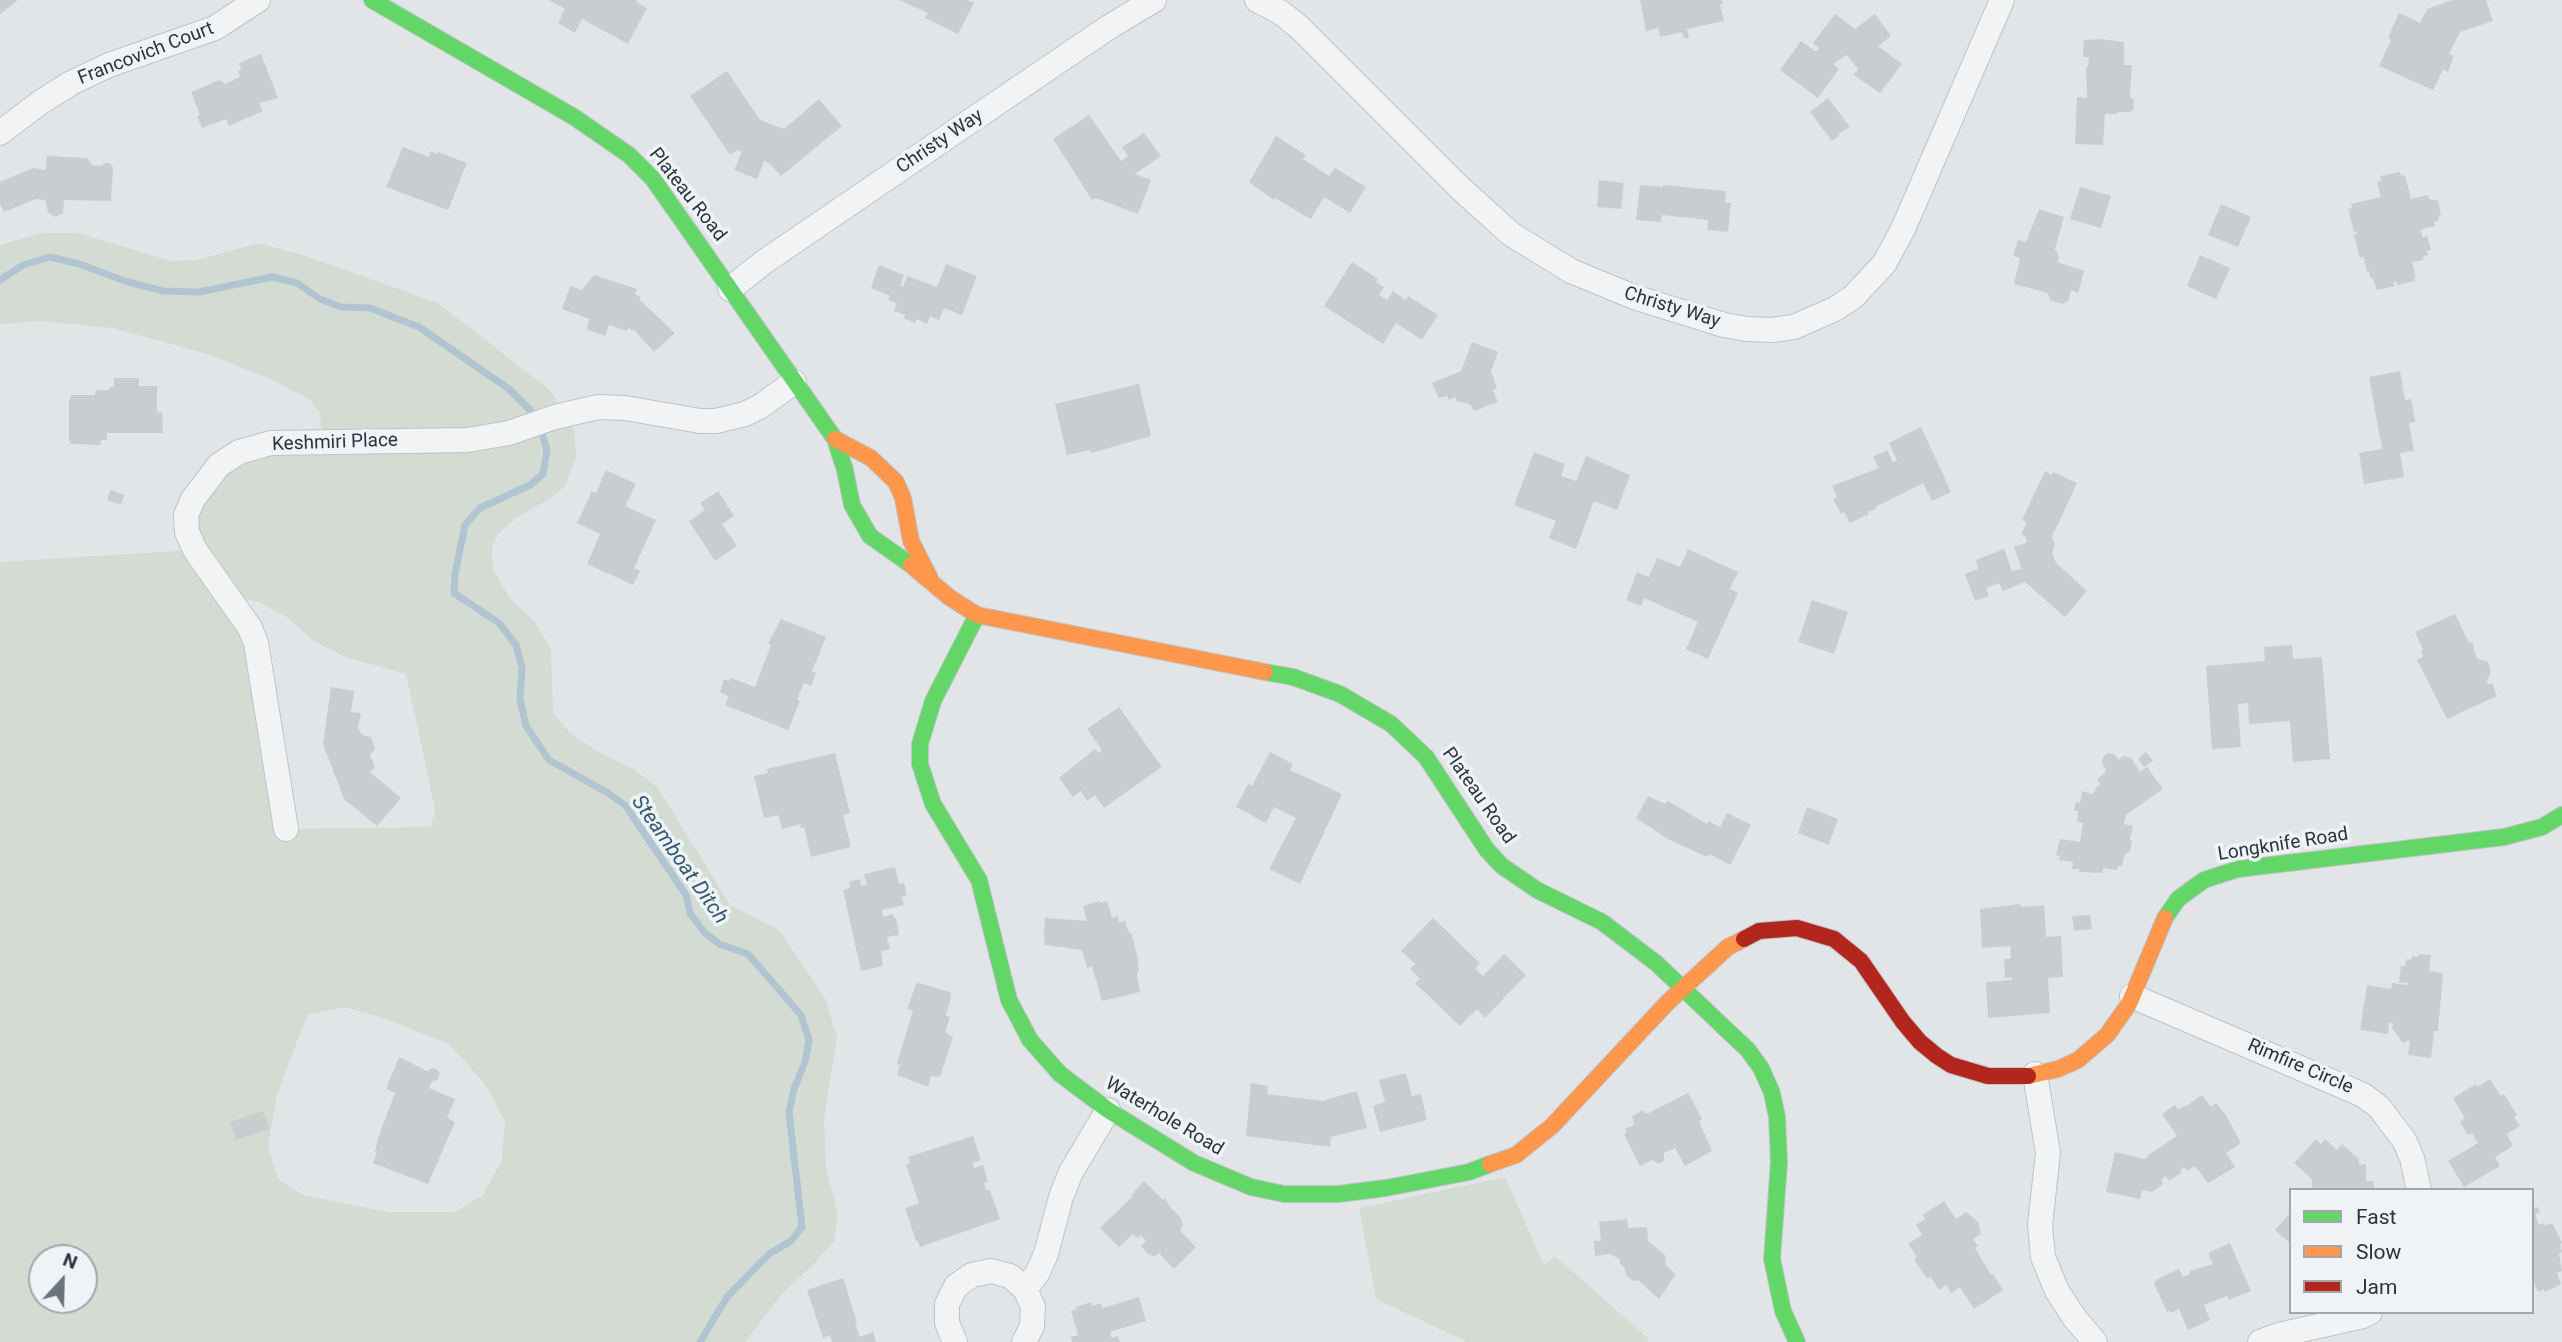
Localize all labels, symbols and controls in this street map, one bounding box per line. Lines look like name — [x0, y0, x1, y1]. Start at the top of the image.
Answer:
street label: Francovich Court — [75, 18, 217, 90]
street label: Christy Way — [892, 105, 988, 179]
street label: Plateau Road — [643, 144, 731, 246]
street label: Christy Way — [1621, 283, 1723, 333]
street label: Keshmiri Place — [272, 429, 398, 457]
street label: Plateau Road — [1436, 743, 1520, 849]
water label: Steamboat Ditch — [625, 791, 733, 929]
street label: Longknife Road — [2216, 823, 2350, 867]
street label: Rimfire Circle — [2244, 1035, 2356, 1099]
street label: Waterhole Road — [1101, 1073, 1227, 1161]
legend — [2289, 1188, 2534, 1314]
text: Fast — [2356, 1205, 2396, 1229]
text: Slow — [2356, 1240, 2401, 1264]
north arrow — [28, 1244, 98, 1314]
text: N — [60, 1248, 81, 1274]
text: Jam — [2356, 1275, 2397, 1299]

